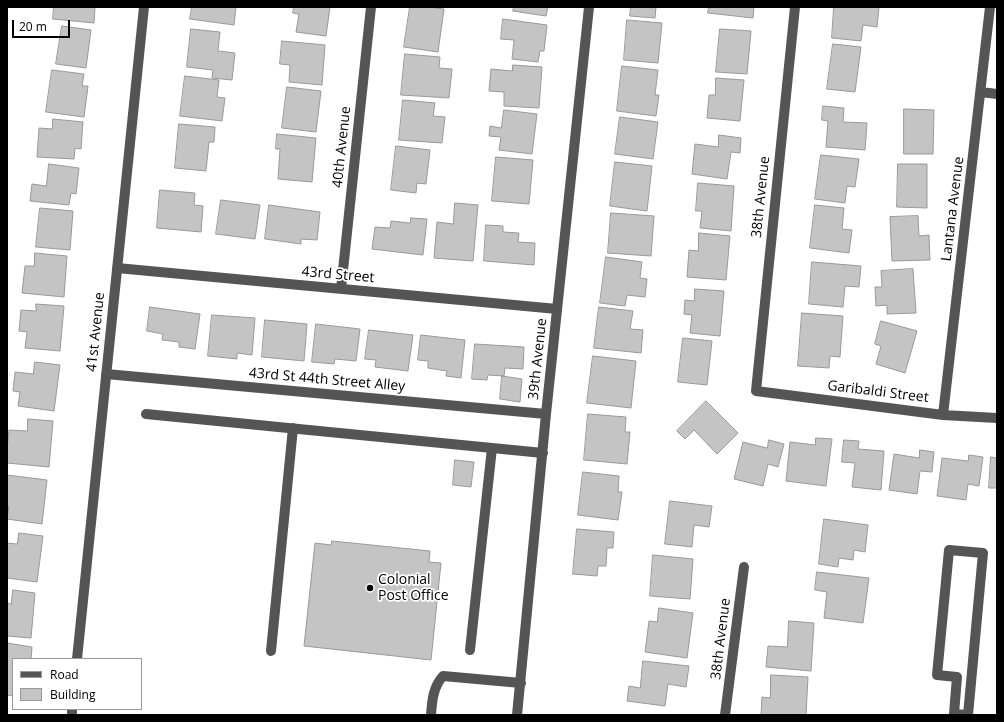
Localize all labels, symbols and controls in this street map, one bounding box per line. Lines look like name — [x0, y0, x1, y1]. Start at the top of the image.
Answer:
scale bar — [14, 12, 72, 38]
text: 20 m — [19, 18, 47, 35]
street label: 40th Avenue — [329, 105, 355, 189]
street label: 38th Avenue — [748, 155, 774, 239]
street label: Lantana Avenue — [938, 156, 968, 262]
street label: 43rd Street — [301, 263, 375, 287]
street label: 41st Avenue — [83, 291, 109, 373]
street label: 39th Avenue — [525, 317, 551, 401]
street label: 43rd St 44th Street Alley — [248, 365, 406, 395]
street label: Garibaldi Street — [826, 377, 930, 407]
place label: Colonial Post Office — [378, 572, 449, 604]
marker: Colonial Post Office — [365, 583, 375, 593]
street label: 38th Avenue — [708, 597, 734, 681]
legend — [12, 658, 142, 710]
text: Road — [50, 666, 79, 683]
text: Building — [50, 686, 95, 703]

